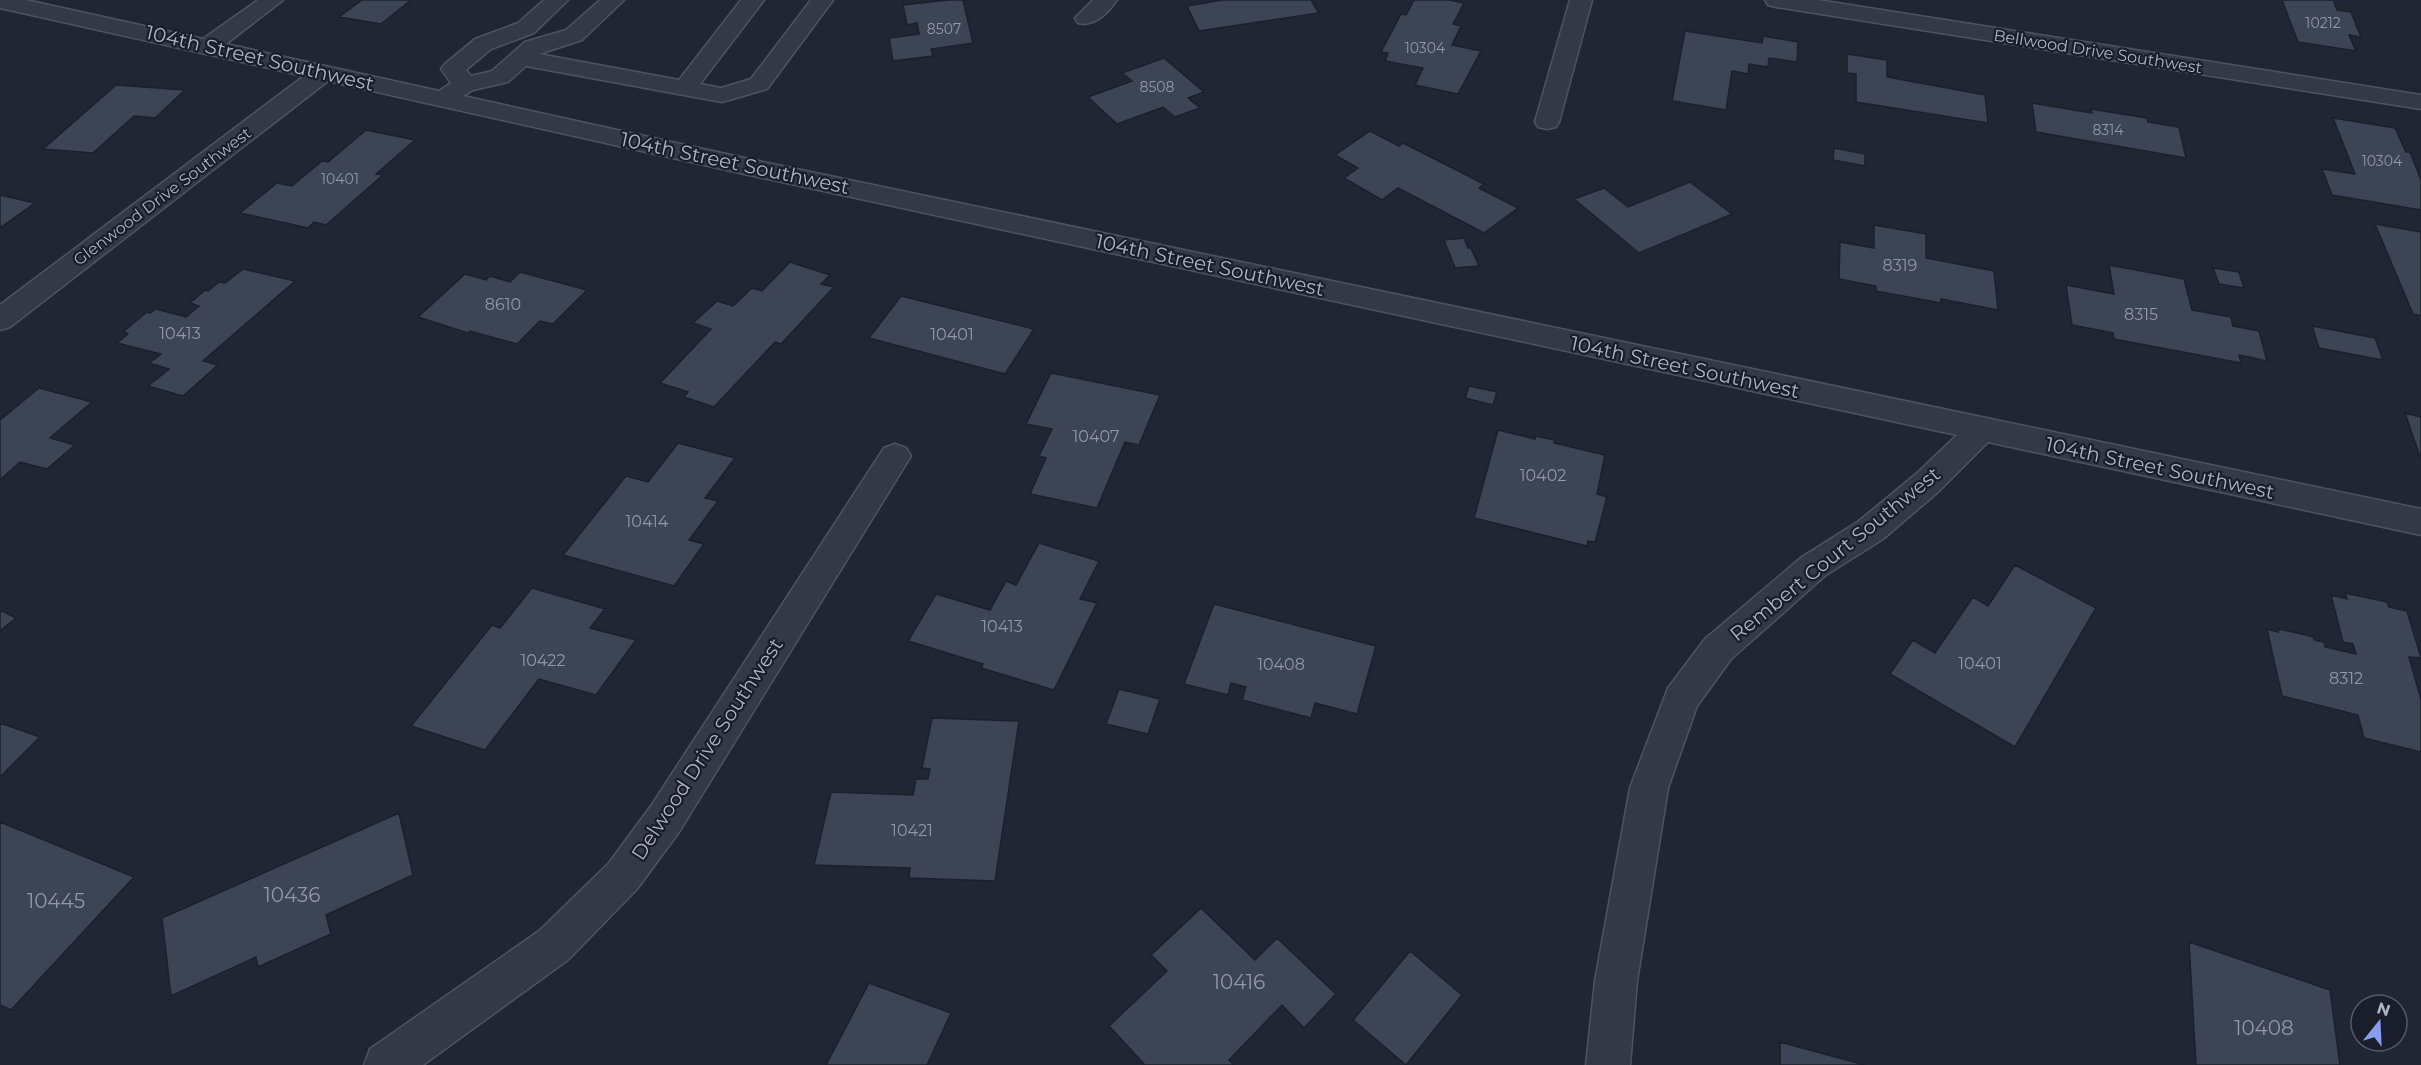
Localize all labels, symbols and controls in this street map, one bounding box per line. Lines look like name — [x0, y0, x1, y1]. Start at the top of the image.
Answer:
house number: 10212 — [2305, 14, 2341, 32]
street label: 104th Street Southwest — [144, 20, 376, 96]
house number: 8507 — [927, 20, 961, 38]
street label: Bellwood Drive Southwest — [1992, 26, 2204, 77]
house number: 10304 — [1405, 39, 1446, 57]
house number: 8508 — [1139, 78, 1175, 96]
house number: 8314 — [2092, 121, 2124, 139]
street label: Glenwood Drive Southwest — [70, 123, 255, 269]
street label: 104th Street Southwest — [618, 127, 852, 199]
house number: 10304 — [2362, 152, 2403, 170]
house number: 10401 — [321, 170, 359, 188]
street label: 104th Street Southwest — [1093, 229, 1327, 301]
house number: 8319 — [1883, 256, 1917, 275]
house number: 8610 — [485, 295, 521, 314]
house number: 8315 — [2124, 305, 2158, 324]
house number: 10413 — [159, 324, 201, 343]
house number: 10401 — [930, 325, 974, 344]
street label: 104th Street Southwest — [1568, 331, 1802, 403]
house number: 10407 — [1073, 427, 1119, 446]
street label: 104th Street Southwest — [2043, 432, 2277, 504]
street label: Rembert Court Southwest — [1725, 462, 1945, 646]
house number: 10402 — [1520, 466, 1566, 485]
house number: 10414 — [626, 512, 669, 531]
house number: 10413 — [981, 617, 1023, 636]
street label: Delwood Drive Southwest — [626, 634, 788, 864]
house number: 10422 — [520, 651, 566, 670]
house number: 10401 — [1958, 654, 2002, 673]
house number: 10408 — [1257, 655, 1305, 674]
house number: 8312 — [2329, 669, 2363, 688]
house number: 10421 — [891, 821, 933, 840]
house number: 10436 — [264, 883, 320, 907]
house number: 10445 — [27, 889, 85, 913]
house number: 10416 — [1213, 970, 1265, 994]
north arrow — [2349, 993, 2409, 1053]
text: N — [2374, 998, 2393, 1020]
house number: 10408 — [2234, 1016, 2294, 1040]

